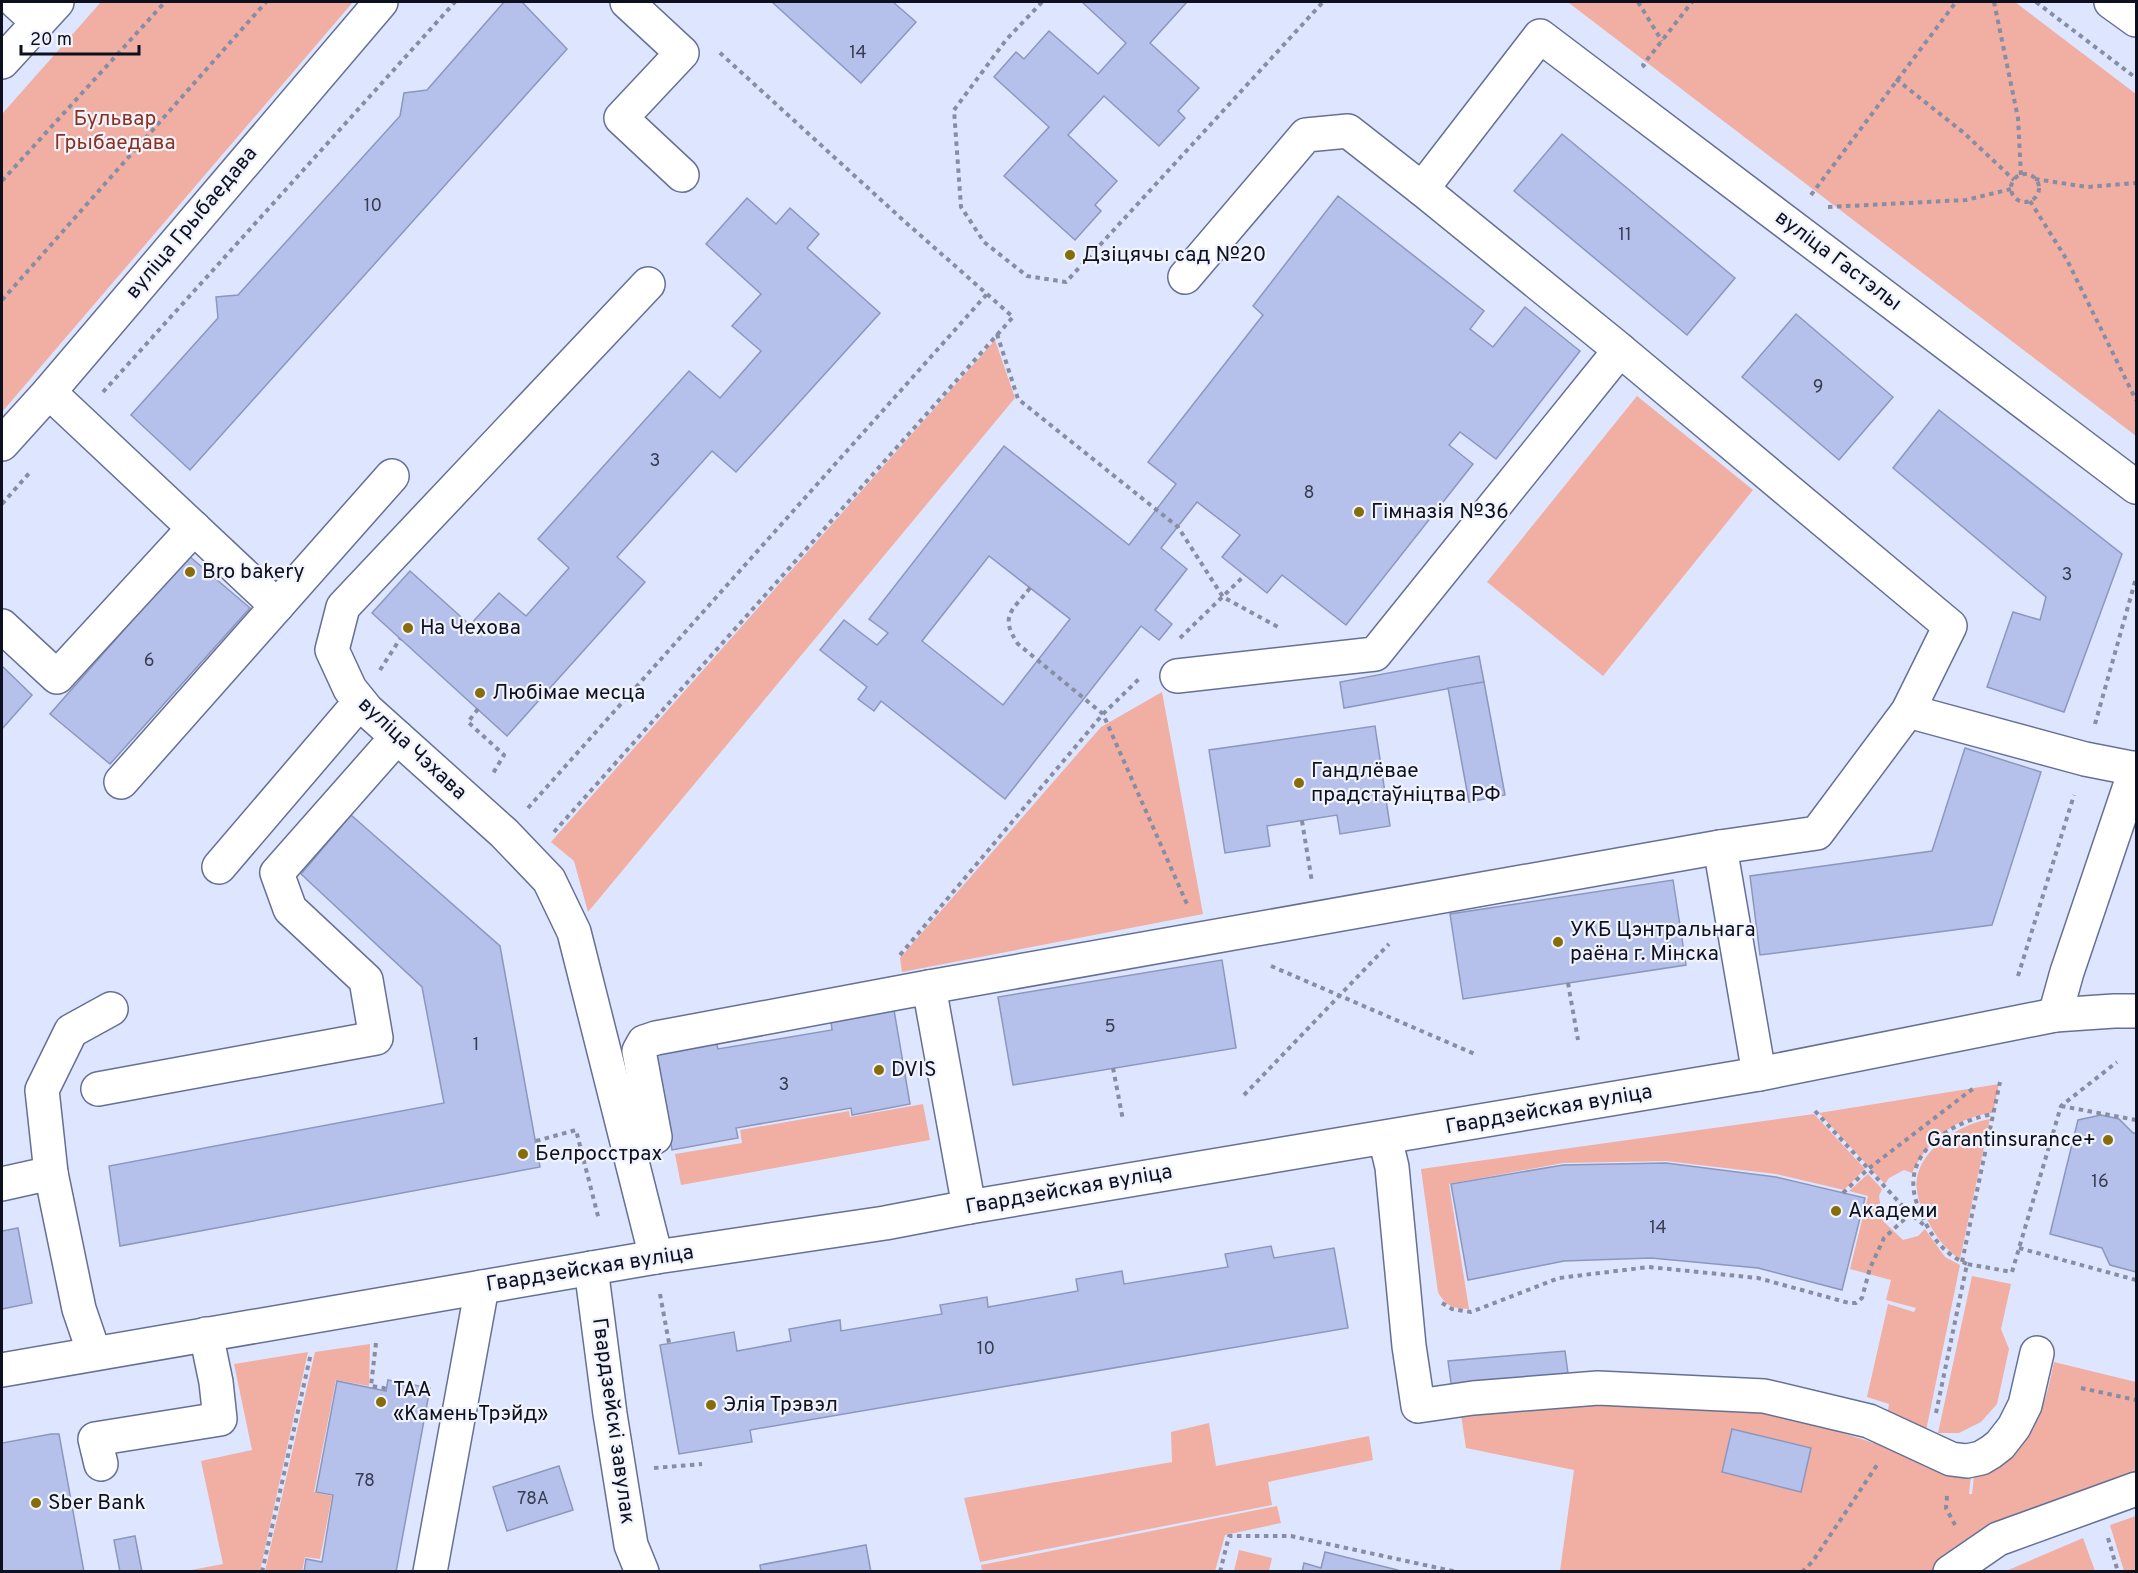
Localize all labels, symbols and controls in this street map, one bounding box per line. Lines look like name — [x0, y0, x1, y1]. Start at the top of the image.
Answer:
scale bar — [21, 18, 140, 56]
text: 20 m — [30, 29, 72, 52]
house number: 14 — [849, 42, 867, 65]
park label: Бульвар Грыбаедава — [54, 106, 176, 157]
street label: вуліца Грыбаедава — [120, 141, 264, 305]
house number: 10 — [364, 195, 382, 218]
street label: вуліца Гастэлы — [1769, 204, 1907, 318]
house number: 11 — [1618, 224, 1632, 247]
place label: Дзіцячы сад №20 — [1082, 242, 1266, 269]
marker: Дзіцячы сад №20 — [1063, 248, 1077, 262]
house number: 9 — [1813, 376, 1823, 399]
house number: 3 — [650, 450, 660, 473]
house number: 8 — [1304, 482, 1315, 505]
place label: Гімназія №36 — [1371, 499, 1509, 526]
marker: Гімназія №36 — [1352, 505, 1366, 519]
place label: Bro bakery — [202, 559, 305, 586]
house number: 3 — [2062, 564, 2072, 587]
marker: Bro bakery — [183, 565, 197, 579]
place label: На Чехова — [420, 615, 521, 642]
marker: На Чехова — [401, 621, 415, 635]
house number: 6 — [144, 650, 154, 673]
place label: Любімае месца — [492, 680, 645, 707]
marker: Любімае месца — [473, 686, 487, 700]
street label: вуліца Чэхава — [352, 692, 472, 806]
place label: Гандлёвае прадстаўніцтва РФ — [1311, 758, 1501, 809]
marker: Гандлёвае прадстаўніцтва РФ — [1292, 776, 1306, 790]
place label: УКБ Цэнтральнага раёна г. Мінска — [1570, 917, 1756, 968]
marker: УКБ Цэнтральнага раёна г. Мінска — [1551, 935, 1565, 949]
house number: 5 — [1104, 1016, 1116, 1039]
house number: 1 — [473, 1034, 479, 1057]
place label: DVIS — [891, 1057, 936, 1084]
marker: DVIS — [872, 1063, 886, 1077]
house number: 3 — [779, 1074, 789, 1097]
street label: Гвардзейская вуліца — [1443, 1079, 1655, 1141]
place label: Garantinsurance+ — [1927, 1127, 2096, 1154]
marker: Garantinsurance+ — [2101, 1133, 2115, 1147]
place label: Белросстрах — [535, 1141, 662, 1168]
marker: Белросстрах — [516, 1147, 530, 1161]
street label: Гвардзейская вуліца — [963, 1159, 1175, 1221]
house number: 16 — [2091, 1171, 2109, 1194]
place label: Академи — [1848, 1198, 1938, 1225]
marker: Академи — [1829, 1204, 1843, 1218]
house number: 14 — [1649, 1217, 1667, 1240]
street label: Гвардзейская вуліца — [484, 1239, 696, 1299]
street label: Гвардзейскі завулак — [585, 1316, 641, 1526]
house number: 10 — [977, 1338, 995, 1361]
place label: ТАА «КаменьТрэйд» — [393, 1377, 548, 1428]
place label: Элія Трэвэл — [723, 1392, 838, 1419]
marker: ТАА «КаменьТрэйд» — [374, 1395, 388, 1409]
marker: Элія Трэвэл — [704, 1398, 718, 1412]
house number: 78 — [355, 1470, 375, 1493]
house number: 78А — [517, 1488, 549, 1511]
place label: Sber Bank — [48, 1490, 146, 1517]
marker: Sber Bank — [29, 1496, 43, 1510]

